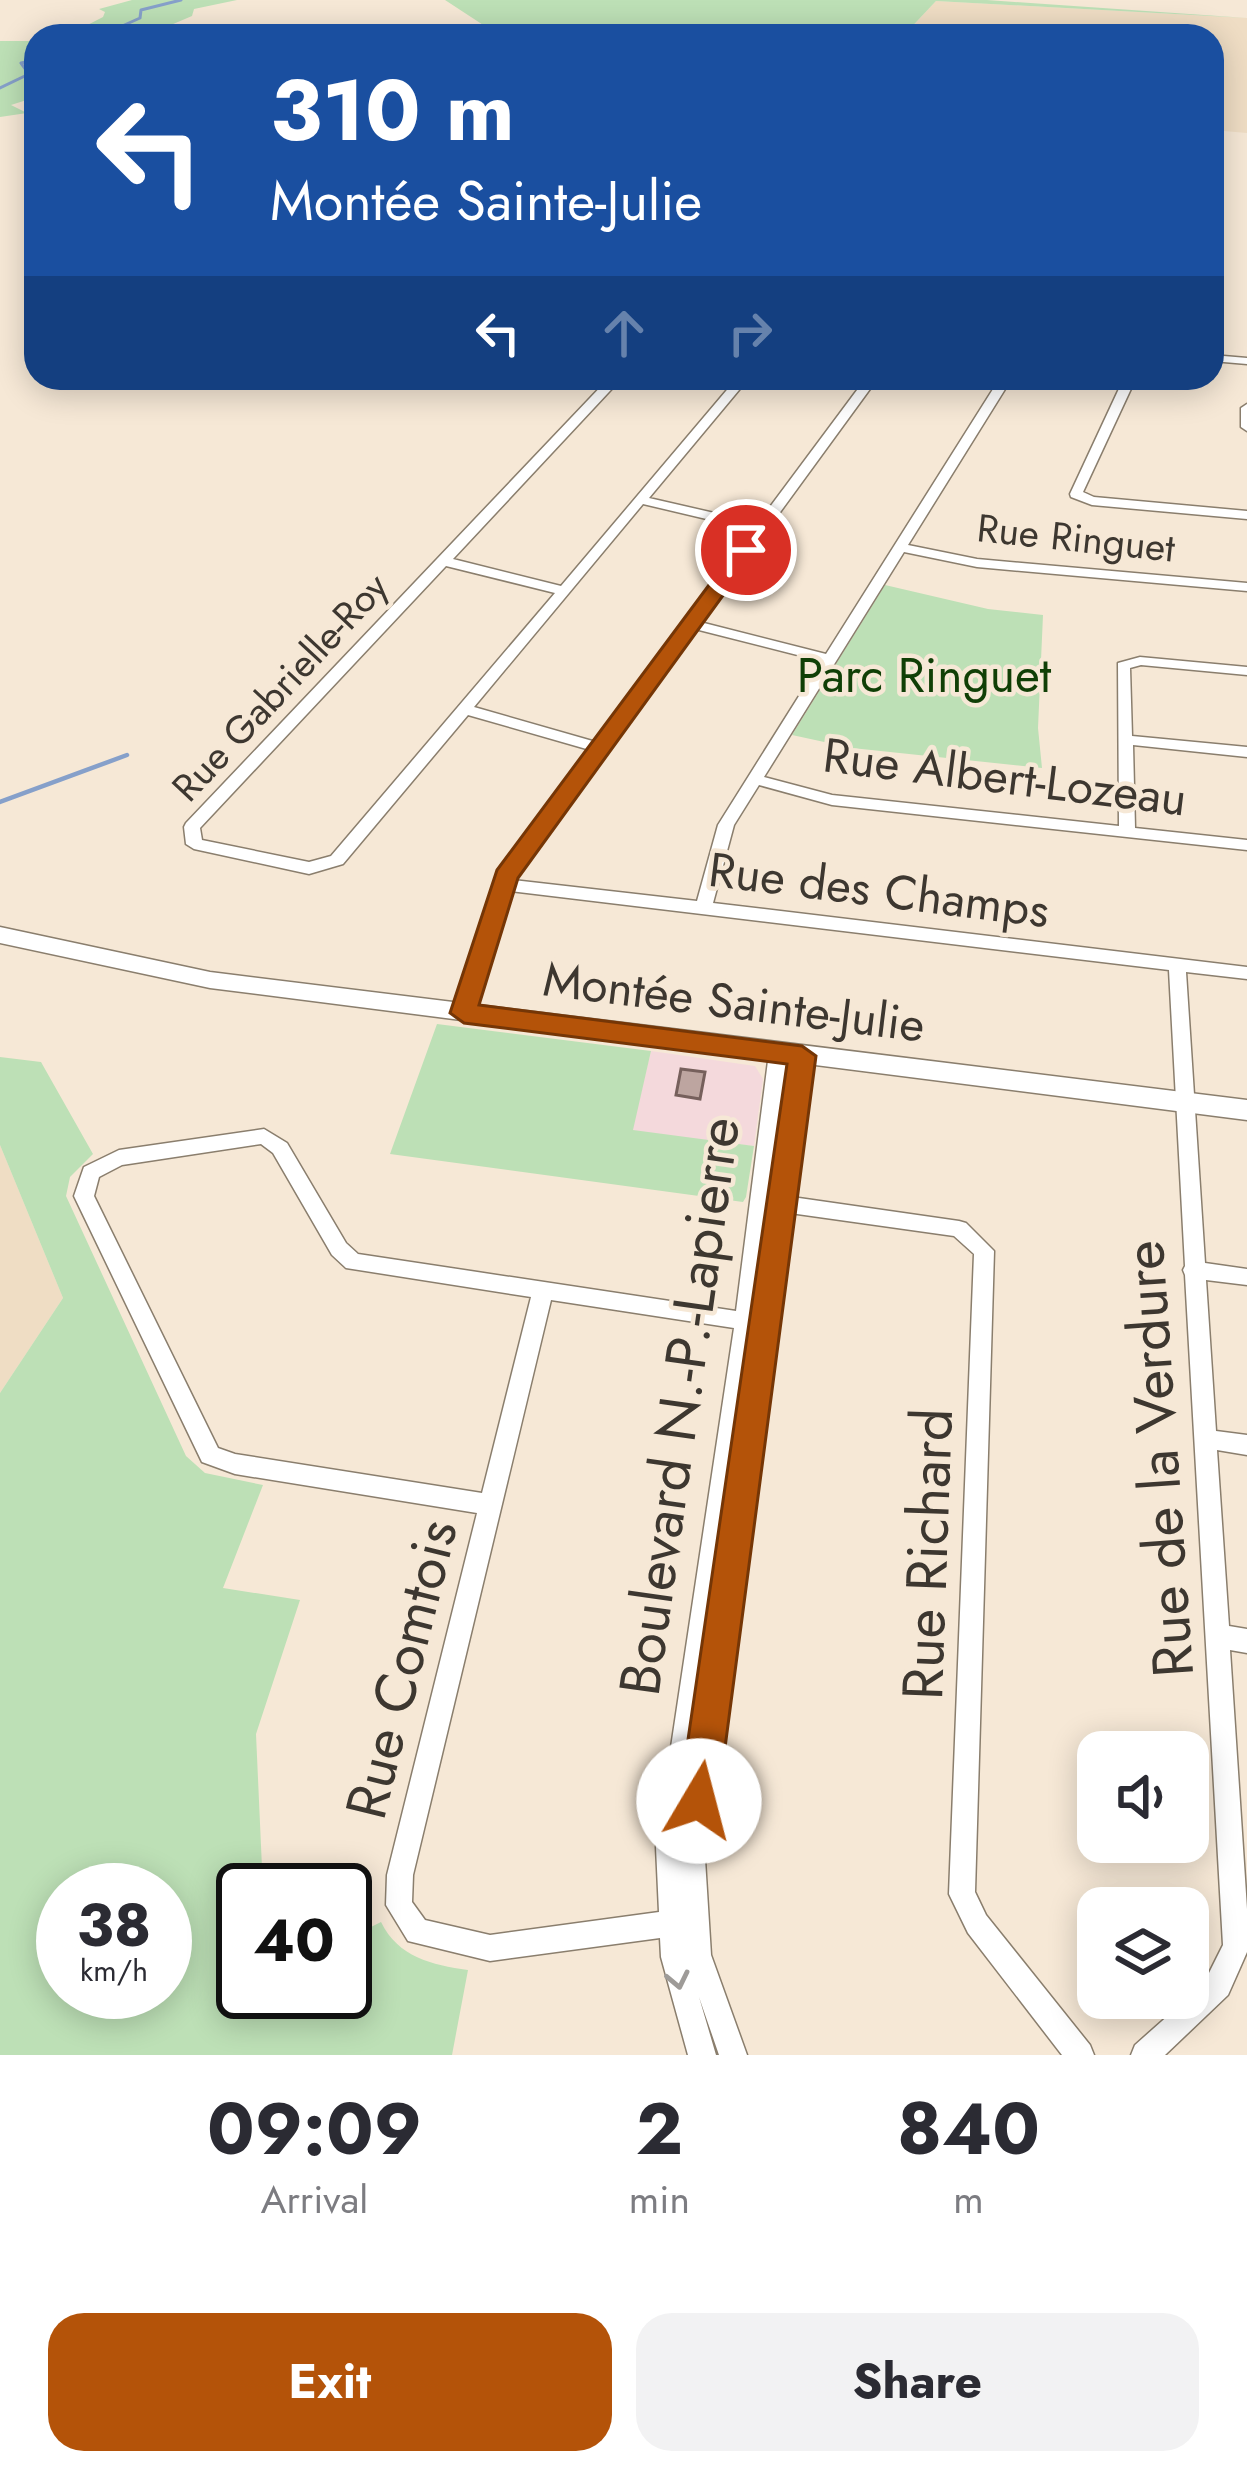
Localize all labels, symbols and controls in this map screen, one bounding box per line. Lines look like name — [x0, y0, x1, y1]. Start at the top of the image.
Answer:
text: 310 m — [270, 50, 515, 172]
icon: left — [72, 72, 228, 228]
text: Montée Sainte-Julie — [270, 162, 702, 240]
icon: left — [465, 300, 531, 366]
icon: ahead — [591, 300, 657, 366]
icon: right — [717, 300, 783, 366]
pin — [695, 499, 797, 601]
street label: Rue Ringuet — [974, 499, 1178, 577]
icon: arrive — [713, 517, 779, 583]
street label: Rue Gabrielle-Roy — [159, 559, 402, 814]
park label: Parc Ringuet — [797, 641, 1052, 710]
street label: Rue Albert-Lozeau — [819, 720, 1191, 834]
street label: Rue des Champs — [705, 835, 1053, 945]
street label: Montée Sainte-Julie — [539, 944, 929, 1060]
street label: Boulevard N.-P.-Lapierre — [598, 1112, 760, 1700]
street label: Rue de la Verdure — [1102, 1238, 1214, 1680]
street label: Rue Richard — [881, 1407, 973, 1701]
street label: Rue Comtois — [324, 1511, 478, 1827]
map controls — [1077, 1731, 1209, 2019]
button: sound — [1077, 1731, 1209, 1863]
position arrow — [636, 1738, 762, 1864]
speed limit sign: 40 — [216, 1863, 372, 2019]
text: 38 — [77, 1882, 151, 1969]
button: layers — [1077, 1887, 1209, 2019]
text: km/h — [80, 1949, 148, 1992]
one-way arrow — [665, 1969, 690, 1989]
text: 09:09 — [207, 2077, 422, 2181]
text: 2 — [636, 2077, 683, 2181]
text: 840 — [897, 2077, 1040, 2181]
text: Arrival — [261, 2171, 368, 2228]
text: min — [629, 2171, 690, 2228]
text: m — [953, 2171, 984, 2228]
button: Exit — [48, 2313, 612, 2451]
button: Share — [636, 2313, 1199, 2451]

